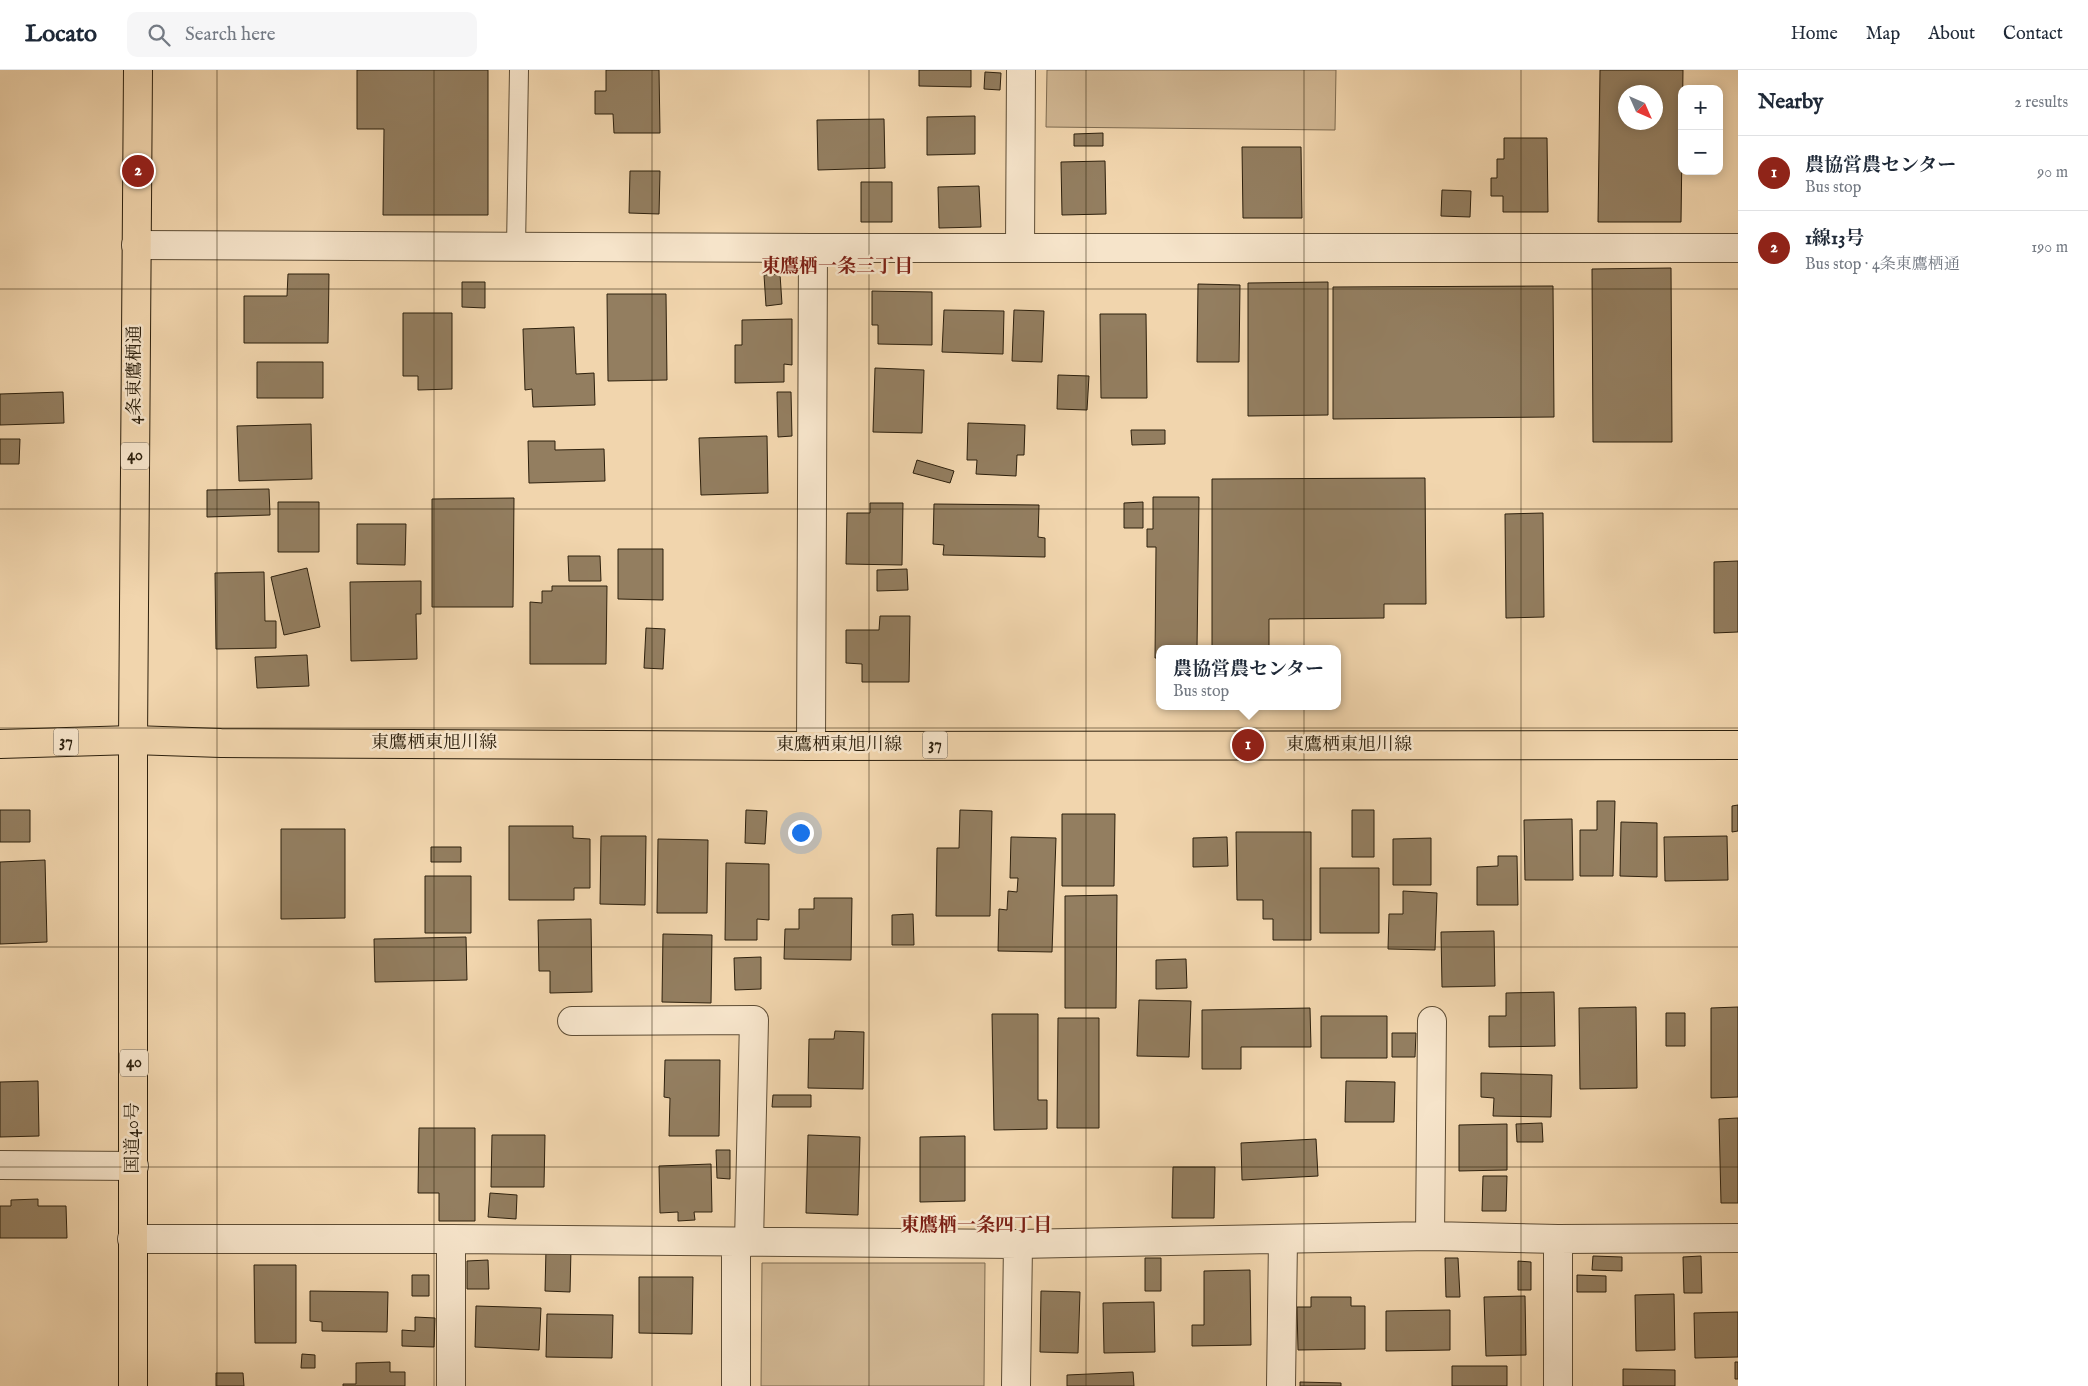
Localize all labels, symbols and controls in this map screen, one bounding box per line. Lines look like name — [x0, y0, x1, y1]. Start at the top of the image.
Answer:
search box — [127, 12, 477, 57]
text: Locato — [25, 19, 97, 50]
icon: search — [145, 21, 173, 49]
text: Search here — [185, 23, 276, 47]
text: Home — [1791, 23, 1838, 46]
text: Map — [1866, 23, 1900, 46]
text: About — [1928, 23, 1975, 46]
text: Contact — [2003, 23, 2063, 46]
north arrow — [1618, 85, 1663, 130]
map controls — [1678, 85, 1723, 175]
button: + — [1678, 85, 1723, 130]
text: Nearby — [1758, 89, 1823, 116]
text: 2 results — [2014, 93, 2068, 113]
button: − — [1678, 130, 1723, 175]
pin: 2 — [122, 152, 154, 190]
text: 農協営農センター — [1805, 154, 1956, 178]
text: 1 — [1771, 163, 1777, 183]
text: 90 m — [2037, 163, 2068, 183]
text: Bus stop — [1805, 178, 1861, 198]
text: 1線13号 — [1805, 227, 1864, 251]
text: 2 — [1770, 238, 1778, 258]
text: 190 m — [2031, 238, 2068, 258]
district label: 東鷹栖一条三丁目 — [761, 255, 913, 279]
text: Bus stop · 4条東鷹栖通 — [1805, 255, 1960, 275]
street label: 4条東鷹栖通 — [124, 326, 147, 424]
road number: 40 — [121, 442, 149, 470]
popup — [1156, 645, 1341, 710]
text: 農協営農センター — [1173, 658, 1324, 682]
text: Bus stop — [1173, 682, 1229, 702]
pin: 1 — [1232, 726, 1264, 764]
road number: 37 — [54, 729, 78, 756]
street label: 東鷹栖東旭川線 — [371, 732, 497, 755]
road number: 37 — [922, 732, 948, 758]
street label: 東鷹栖東旭川線 — [776, 734, 902, 757]
street label: 東鷹栖東旭川線 — [1286, 734, 1412, 757]
your location — [788, 820, 814, 846]
road number: 40 — [120, 1050, 148, 1076]
street label: 国道40号 — [122, 1102, 145, 1174]
district label: 東鷹栖一条四丁目 — [900, 1214, 1052, 1238]

